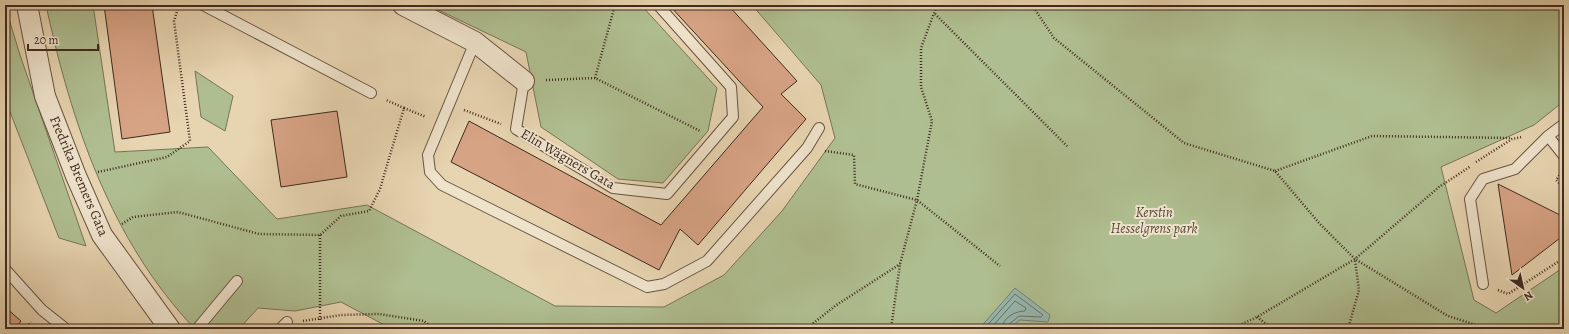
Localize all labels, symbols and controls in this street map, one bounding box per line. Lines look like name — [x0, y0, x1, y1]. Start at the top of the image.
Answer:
scale bar — [28, 26, 98, 52]
text: 20 m — [34, 32, 58, 48]
street label: Fredrika Bremers Gata — [45, 113, 113, 240]
street label: Elin Wägners Gata — [517, 124, 619, 194]
park label: Kerstin Hesselgrens park — [1111, 203, 1197, 238]
north arrow — [1503, 268, 1543, 308]
text: N — [1521, 287, 1536, 304]

